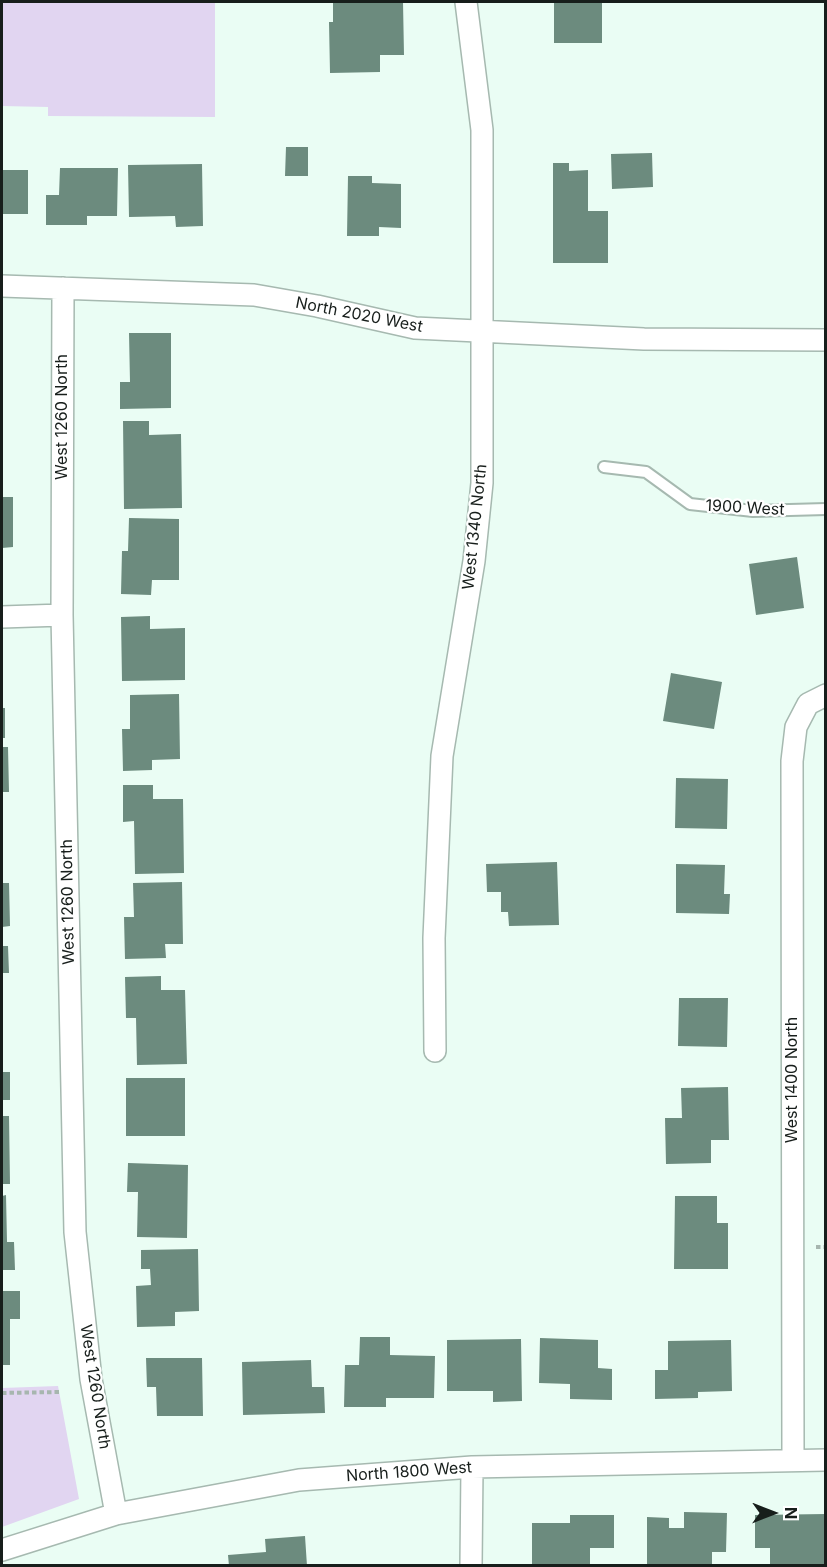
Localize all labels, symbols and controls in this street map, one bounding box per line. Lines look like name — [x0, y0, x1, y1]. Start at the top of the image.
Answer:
street label: North 2020 West — [294, 293, 424, 337]
street label: West 1260 North — [52, 354, 72, 480]
street label: West 1340 North — [459, 463, 491, 591]
street label: 1900 West — [705, 496, 785, 520]
street label: West 1260 North — [57, 839, 79, 965]
street label: West 1400 North — [782, 1017, 802, 1143]
street label: West 1260 North — [76, 1323, 114, 1451]
street label: North 1800 West — [345, 1458, 473, 1486]
north arrow — [743, 1483, 803, 1543]
text: N — [781, 1507, 801, 1519]

